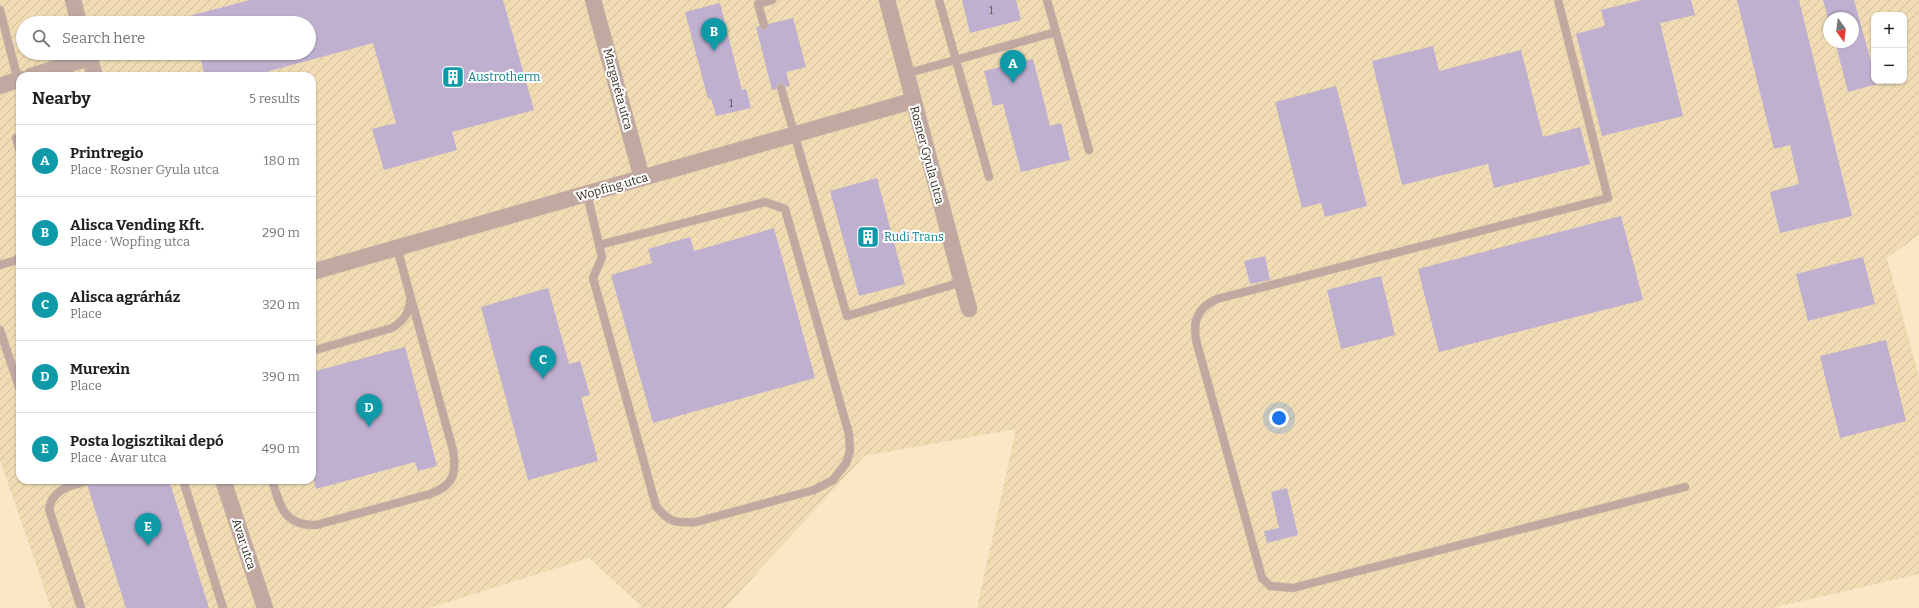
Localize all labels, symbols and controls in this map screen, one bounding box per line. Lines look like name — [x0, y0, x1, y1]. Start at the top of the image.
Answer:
house number: 1 — [989, 5, 993, 17]
north arrow — [1823, 12, 1859, 48]
map controls — [1871, 12, 1907, 84]
button: + — [1871, 12, 1907, 48]
search box — [16, 16, 316, 60]
pin: B — [701, 18, 727, 51]
icon: search — [30, 27, 52, 49]
text: Search here — [62, 29, 145, 47]
street label: Margaréta utca — [600, 47, 636, 132]
button: − — [1871, 48, 1907, 84]
pin: A — [1000, 50, 1026, 83]
building icon: Austrotherm — [440, 64, 466, 90]
place label: Austrotherm — [468, 70, 541, 84]
text: Nearby — [32, 88, 91, 109]
text: 5 results — [249, 91, 300, 106]
house number: 1 — [729, 98, 733, 110]
street label: Rosner Gyula utca — [907, 104, 947, 206]
text: Printregio — [70, 144, 143, 162]
text: A — [40, 153, 50, 168]
text: 180 m — [264, 153, 300, 168]
text: Place · Rosner Gyula utca — [70, 162, 219, 177]
street label: Wopfing utca — [574, 170, 650, 204]
text: Alisca Vending Kft. — [70, 216, 204, 234]
building icon: Rudi Trans — [855, 224, 881, 250]
text: B — [41, 225, 49, 240]
text: 290 m — [262, 225, 300, 240]
place label: Rudi Trans — [884, 230, 944, 244]
text: Place · Wopfing utca — [70, 234, 190, 249]
text: Alisca agrárház — [70, 288, 180, 306]
text: C — [41, 297, 49, 312]
text: 320 m — [262, 297, 300, 312]
text: Place — [70, 306, 102, 321]
pin: C — [530, 346, 556, 379]
text: Murexin — [70, 360, 130, 378]
text: D — [40, 369, 50, 384]
text: 390 m — [262, 369, 300, 384]
text: Place — [70, 378, 102, 393]
pin: D — [356, 394, 382, 427]
your location — [1269, 408, 1289, 428]
text: Posta logisztikai depó — [70, 432, 224, 450]
text: E — [41, 441, 49, 456]
text: 490 m — [261, 441, 300, 456]
text: Place · Avar utca — [70, 450, 167, 465]
pin: E — [135, 513, 161, 546]
street label: Avar utca — [229, 517, 259, 571]

